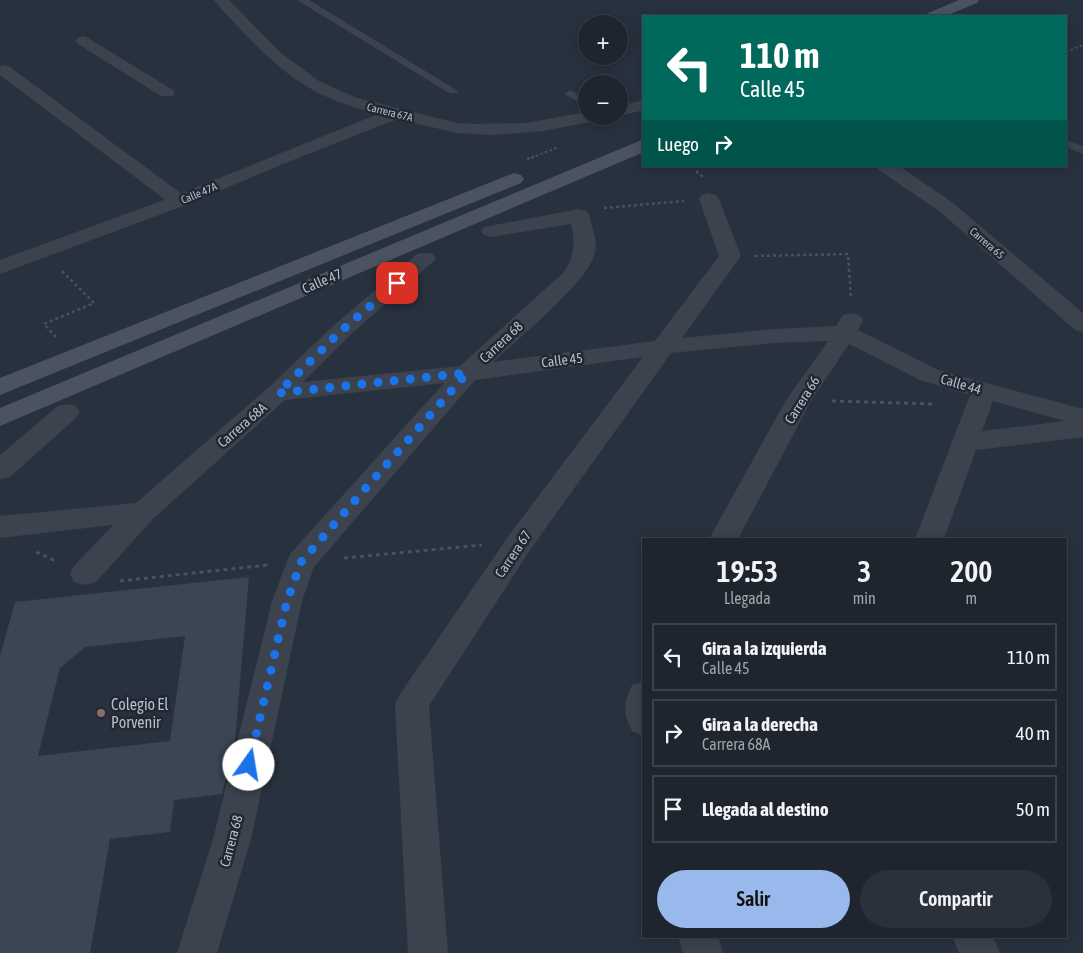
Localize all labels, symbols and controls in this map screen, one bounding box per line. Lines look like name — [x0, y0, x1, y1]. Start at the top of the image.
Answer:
map controls — [578, 15, 628, 125]
button: + — [578, 15, 628, 65]
icon: left — [657, 35, 722, 100]
text: 110 m — [740, 35, 819, 75]
button: − — [578, 75, 628, 125]
text: Calle 45 — [740, 76, 805, 102]
street label: Carrera 67A — [366, 101, 415, 124]
icon: right — [709, 130, 737, 158]
text: Luego — [657, 133, 699, 155]
street label: Calle 47A — [179, 180, 219, 206]
street label: Carrera 65 — [967, 225, 1007, 261]
pin — [376, 262, 418, 304]
street label: Calle 47 — [300, 266, 344, 296]
icon: arrive — [383, 269, 411, 297]
street label: Carrera 68 — [476, 318, 526, 366]
street label: Calle 45 — [540, 350, 584, 370]
street label: Calle 44 — [939, 371, 984, 398]
street label: Carrera 66 — [781, 373, 823, 427]
street label: Carrera 68A — [214, 399, 270, 451]
street label: Carrera 67 — [492, 528, 534, 580]
text: 19:53 — [716, 554, 778, 588]
text: 3 — [857, 554, 871, 588]
text: 200 — [950, 554, 992, 588]
text: Llegada — [724, 589, 771, 607]
text: min — [853, 589, 876, 607]
text: m — [966, 589, 977, 607]
text: Gira a la izquierda — [702, 637, 827, 659]
icon: left — [659, 643, 687, 671]
text: 110 m — [1007, 646, 1050, 668]
text: Calle 45 — [702, 659, 749, 677]
place label: Colegio El Porvenir — [111, 695, 169, 731]
marker: Colegio El Porvenir — [95, 707, 107, 719]
text: Gira a la derecha — [702, 713, 818, 735]
icon: right — [659, 719, 687, 747]
text: 40 m — [1016, 722, 1050, 744]
text: Carrera 68A — [702, 735, 770, 753]
position arrow — [222, 738, 274, 790]
icon: arrive — [659, 795, 687, 823]
text: Llegada al destino — [702, 798, 829, 820]
text: 50 m — [1016, 798, 1050, 820]
street label: Carrera 68 — [216, 813, 246, 869]
button: Salir — [657, 870, 850, 928]
button: Compartir — [860, 870, 1052, 928]

